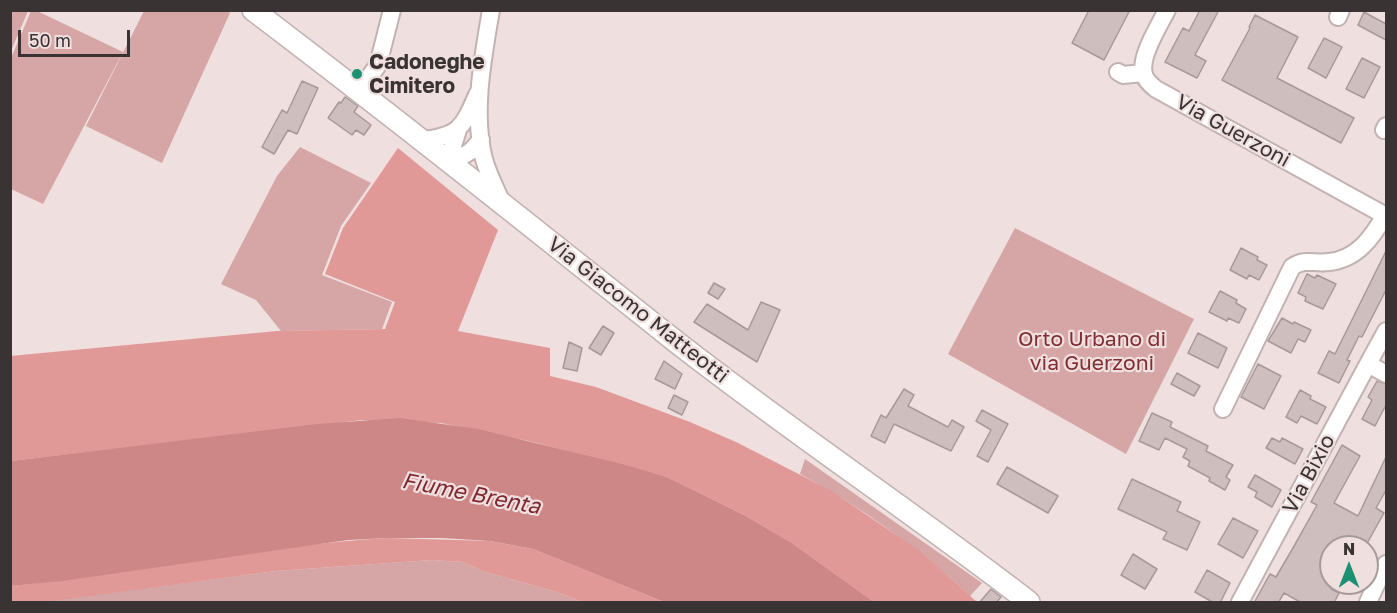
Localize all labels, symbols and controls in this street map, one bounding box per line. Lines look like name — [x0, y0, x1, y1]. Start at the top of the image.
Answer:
scale bar — [21, 18, 134, 56]
text: 50 m — [29, 29, 71, 51]
place label: Cadoneghe Cimitero — [369, 49, 485, 99]
marker: Cadoneghe Cimitero — [350, 67, 364, 81]
street label: Via Guerzoni — [1171, 89, 1295, 173]
street label: Via Giacomo Matteotti — [542, 231, 734, 389]
park label: Orto Urbano di via Guerzoni — [1018, 326, 1166, 376]
street label: Via Bixio — [1278, 430, 1340, 518]
water label: Fiume Brenta — [400, 468, 542, 520]
north arrow — [1319, 535, 1379, 595]
text: N — [1343, 539, 1355, 559]

